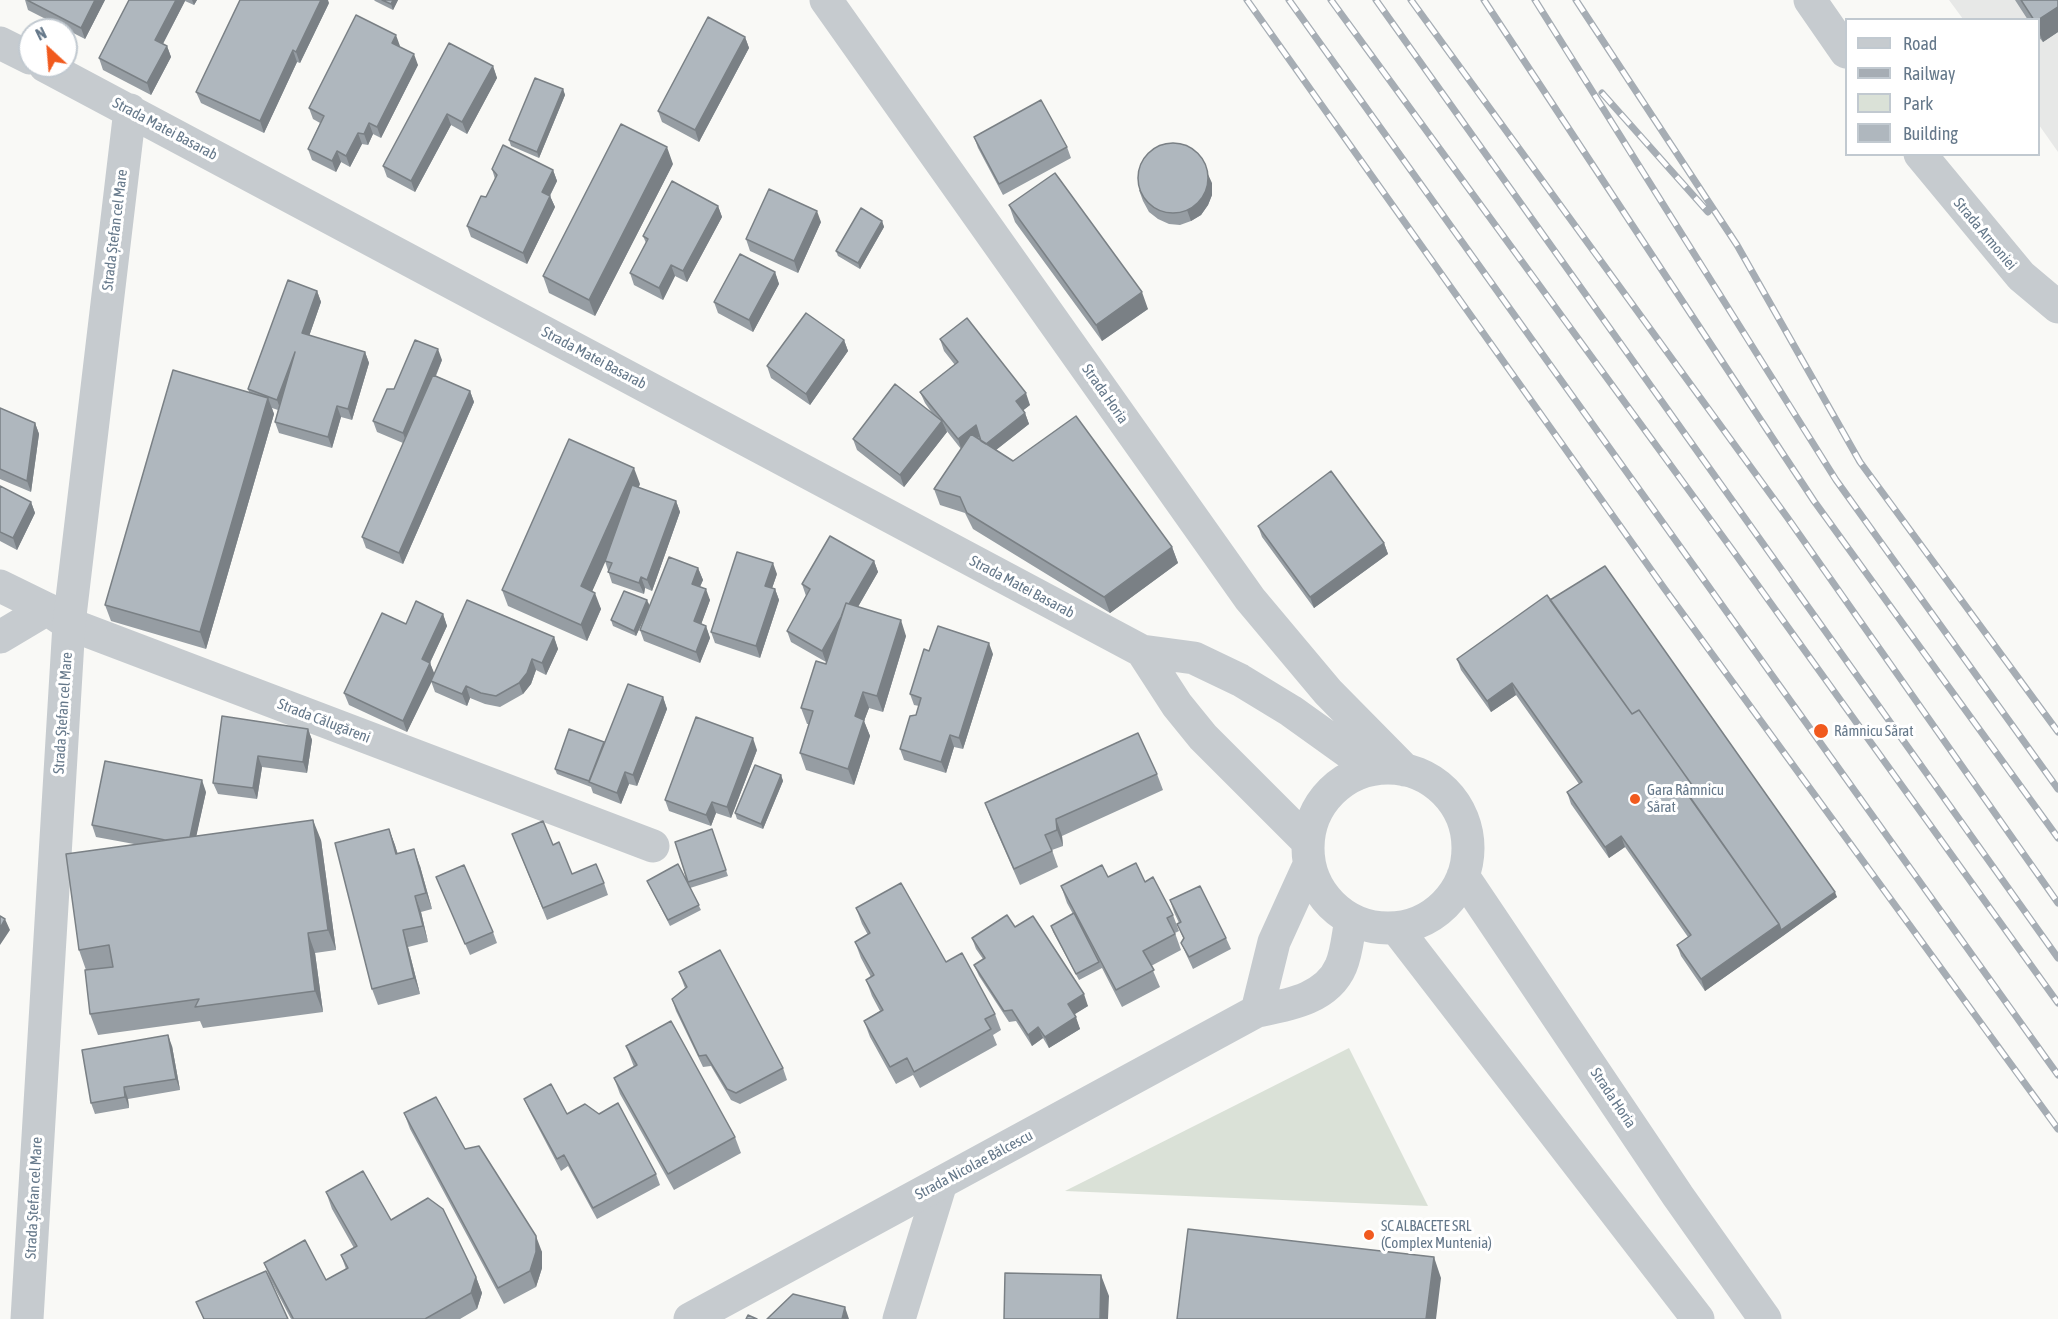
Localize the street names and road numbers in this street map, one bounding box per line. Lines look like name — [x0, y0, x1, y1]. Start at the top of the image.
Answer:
street label: Strada Matei Basarab — [110, 94, 220, 164]
street label: Strada Ștefan cel Mare — [99, 168, 131, 292]
street label: Strada Armoniei — [1950, 194, 2020, 274]
street label: Strada Matei Basarab — [539, 323, 649, 393]
street label: Strada Horia — [1078, 361, 1132, 427]
street label: Strada Matei Basarab — [967, 552, 1077, 622]
street label: Strada Ștefan cel Mare — [50, 651, 76, 775]
street label: Strada Călugăreni — [275, 695, 373, 747]
street label: Strada Horia — [1586, 1065, 1640, 1131]
street label: Strada Nicolae Bălcescu — [912, 1126, 1036, 1204]
street label: Strada Ștefan cel Mare — [22, 1136, 46, 1260]

